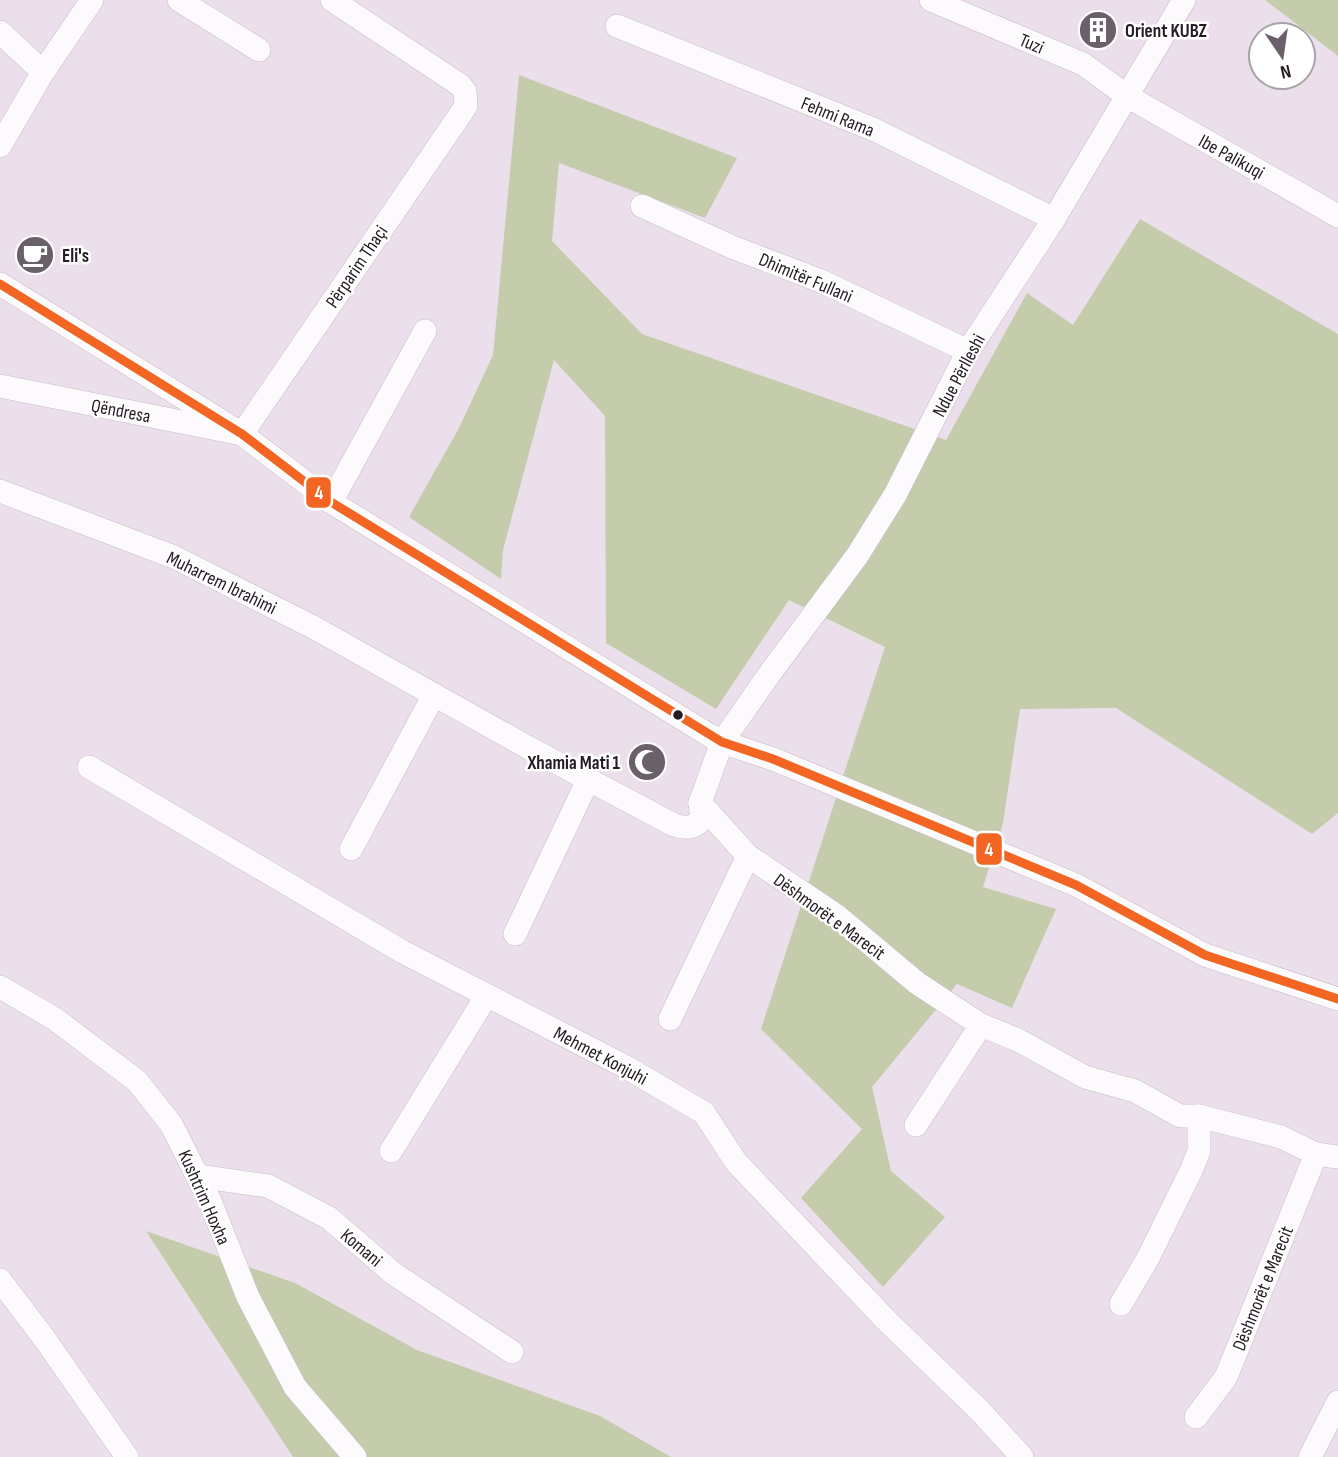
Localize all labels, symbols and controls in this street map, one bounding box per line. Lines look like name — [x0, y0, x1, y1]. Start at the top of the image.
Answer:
building icon: Orient KUBZ — [1077, 9, 1119, 51]
place label: Orient KUBZ — [1125, 20, 1208, 43]
north arrow — [1247, 21, 1317, 91]
street label: Tuzi — [1016, 29, 1047, 60]
text: N — [1278, 59, 1293, 83]
street label: Fehmi Rama — [798, 92, 877, 142]
street label: Ibe Palikuqi — [1194, 130, 1268, 185]
street label: Përparim Thaçi — [321, 221, 393, 312]
cafe icon: Eli's — [14, 234, 56, 276]
place label: Eli's — [62, 245, 89, 268]
street label: Dhimitër Fullani — [755, 248, 856, 308]
street label: Ndue Përlleshi — [928, 330, 991, 421]
street label: Qëndresa — [89, 394, 152, 428]
line badge: 4 — [305, 476, 332, 509]
text: 4 — [315, 482, 324, 505]
street label: Muharrem Ibrahimi — [162, 547, 280, 620]
unlabelled marker — [671, 708, 685, 722]
mosque icon: Xhamia Mati 1 — [626, 741, 668, 783]
place label: Xhamia Mati 1 — [526, 752, 621, 775]
line badge: 4 — [975, 832, 1003, 866]
text: 4 — [985, 839, 994, 862]
street label: Dëshmorët e Marecit — [769, 869, 890, 966]
street label: Mehmet Konjuhi — [549, 1022, 651, 1091]
street label: Kushtrim Hoxha — [173, 1147, 235, 1249]
street label: Dëshmorët e Marecit — [1228, 1223, 1299, 1354]
street label: Komani — [336, 1224, 387, 1272]

